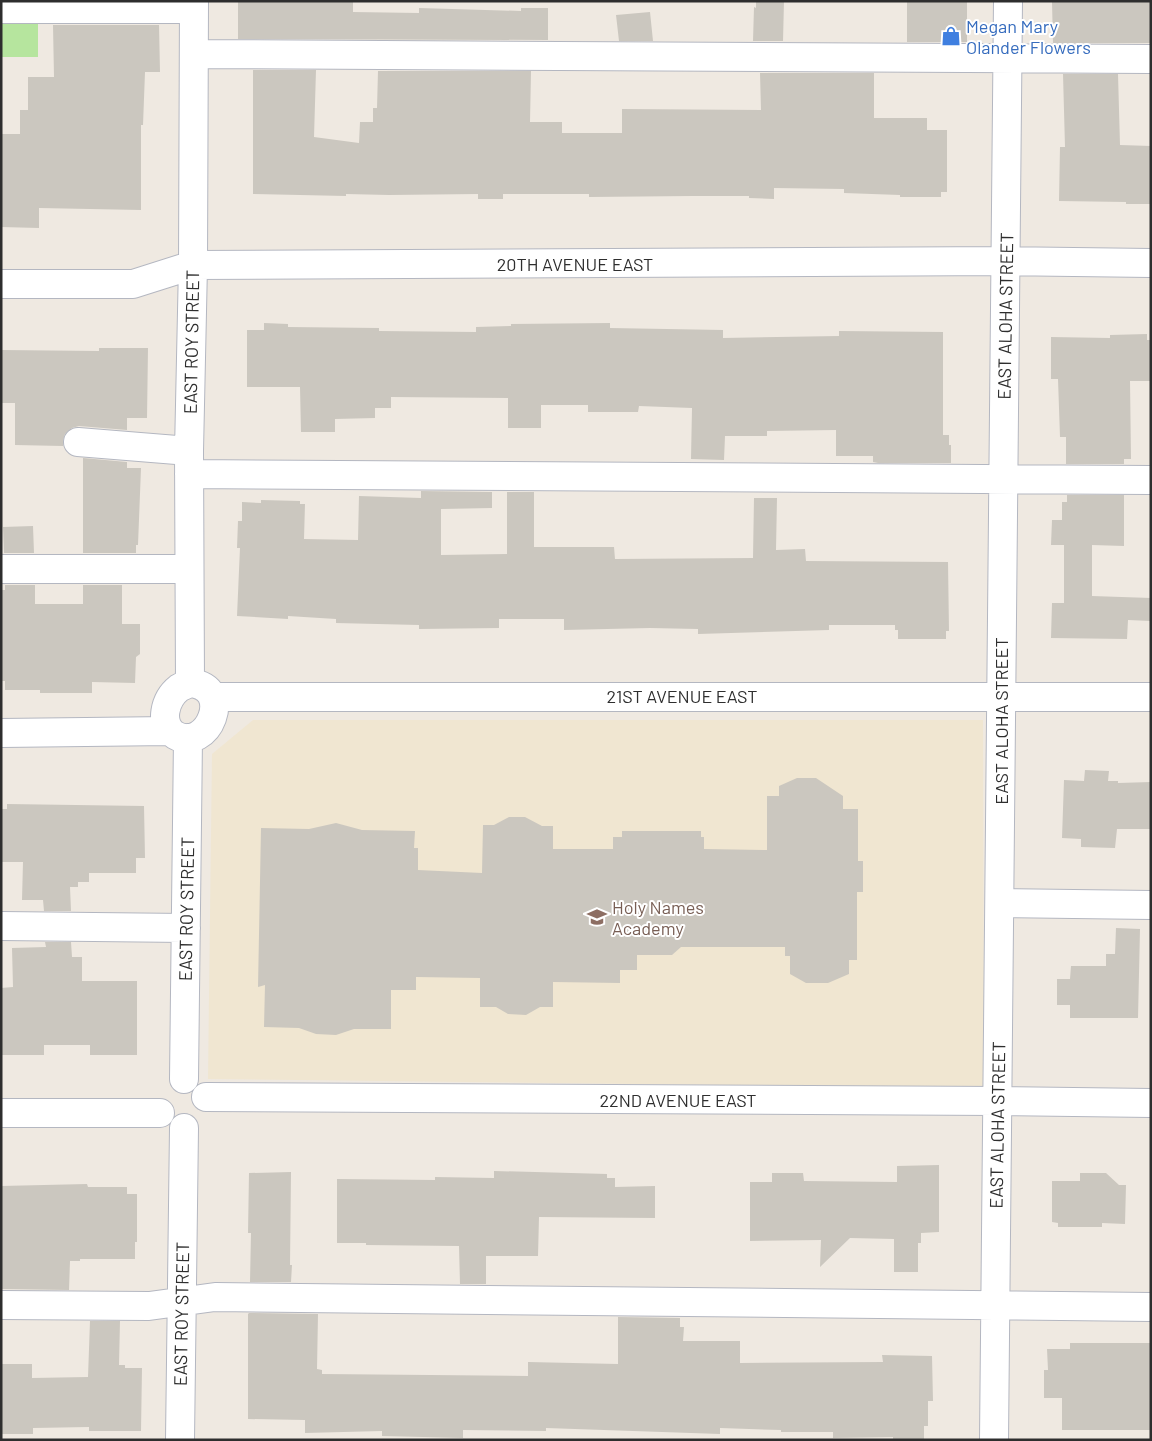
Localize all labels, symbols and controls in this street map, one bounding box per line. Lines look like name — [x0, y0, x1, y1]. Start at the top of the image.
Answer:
place label: Megan Mary Olander Flowers — [966, 15, 1091, 58]
shop icon: Megan Mary Olander Flowers — [940, 25, 962, 47]
street label: EAST ALOHA STREET — [993, 232, 1017, 400]
street label: 20TH AVENUE EAST — [497, 253, 653, 275]
street label: EAST ROY STREET — [179, 270, 203, 414]
street label: EAST ALOHA STREET — [990, 637, 1012, 805]
street label: 21ST AVENUE EAST — [607, 685, 757, 707]
street label: EAST ROY STREET — [174, 837, 198, 981]
place label: Holy Names Academy — [612, 896, 704, 939]
school or university icon: Holy Names Academy — [586, 906, 608, 928]
street label: EAST ALOHA STREET — [985, 1041, 1009, 1209]
street label: 22ND AVENUE EAST — [599, 1089, 757, 1111]
street label: EAST ROY STREET — [169, 1242, 193, 1386]

